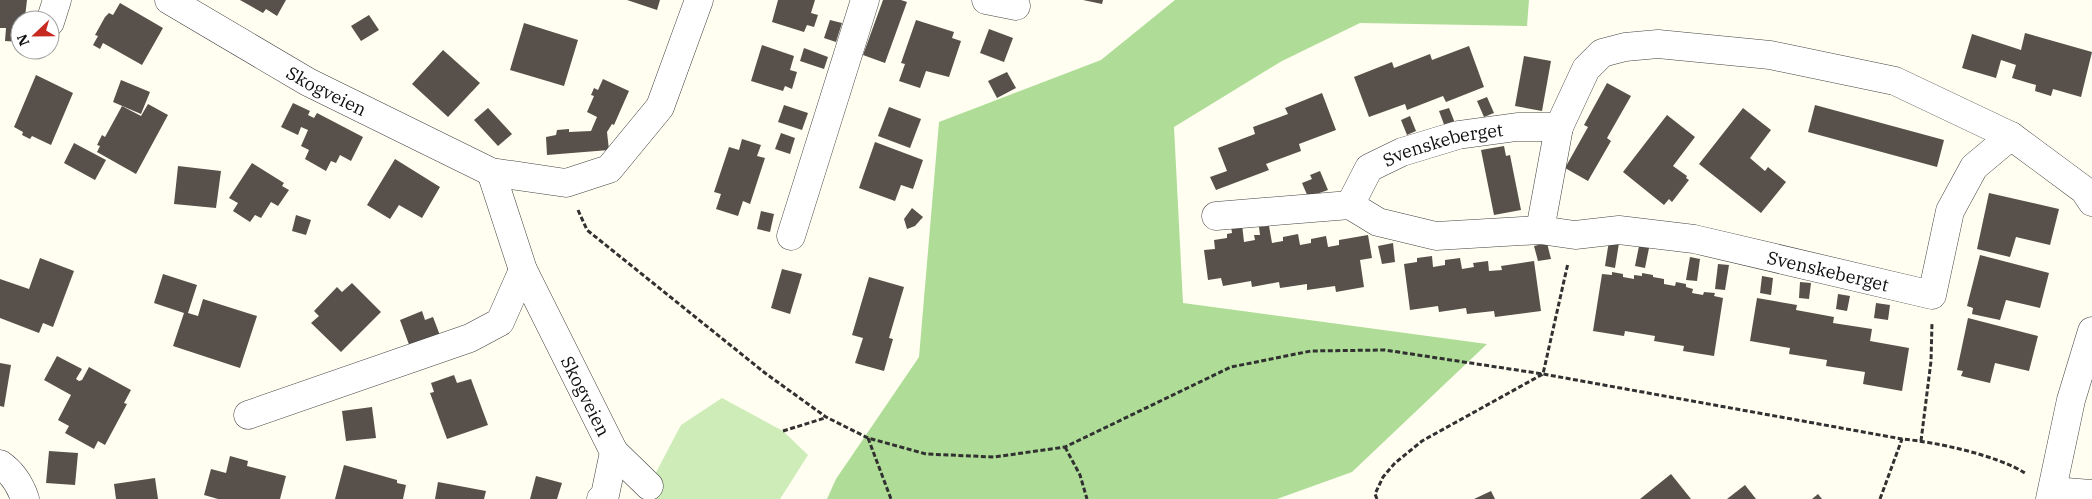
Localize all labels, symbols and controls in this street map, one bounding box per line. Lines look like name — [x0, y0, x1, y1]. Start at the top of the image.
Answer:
north arrow — [10, 10, 60, 60]
text: N — [13, 31, 33, 48]
street label: Skogveien — [282, 60, 371, 121]
street label: Svenskeberget — [1379, 118, 1504, 171]
street label: Svenskeberget — [1765, 245, 1891, 296]
street label: Skogveien — [556, 352, 616, 440]

